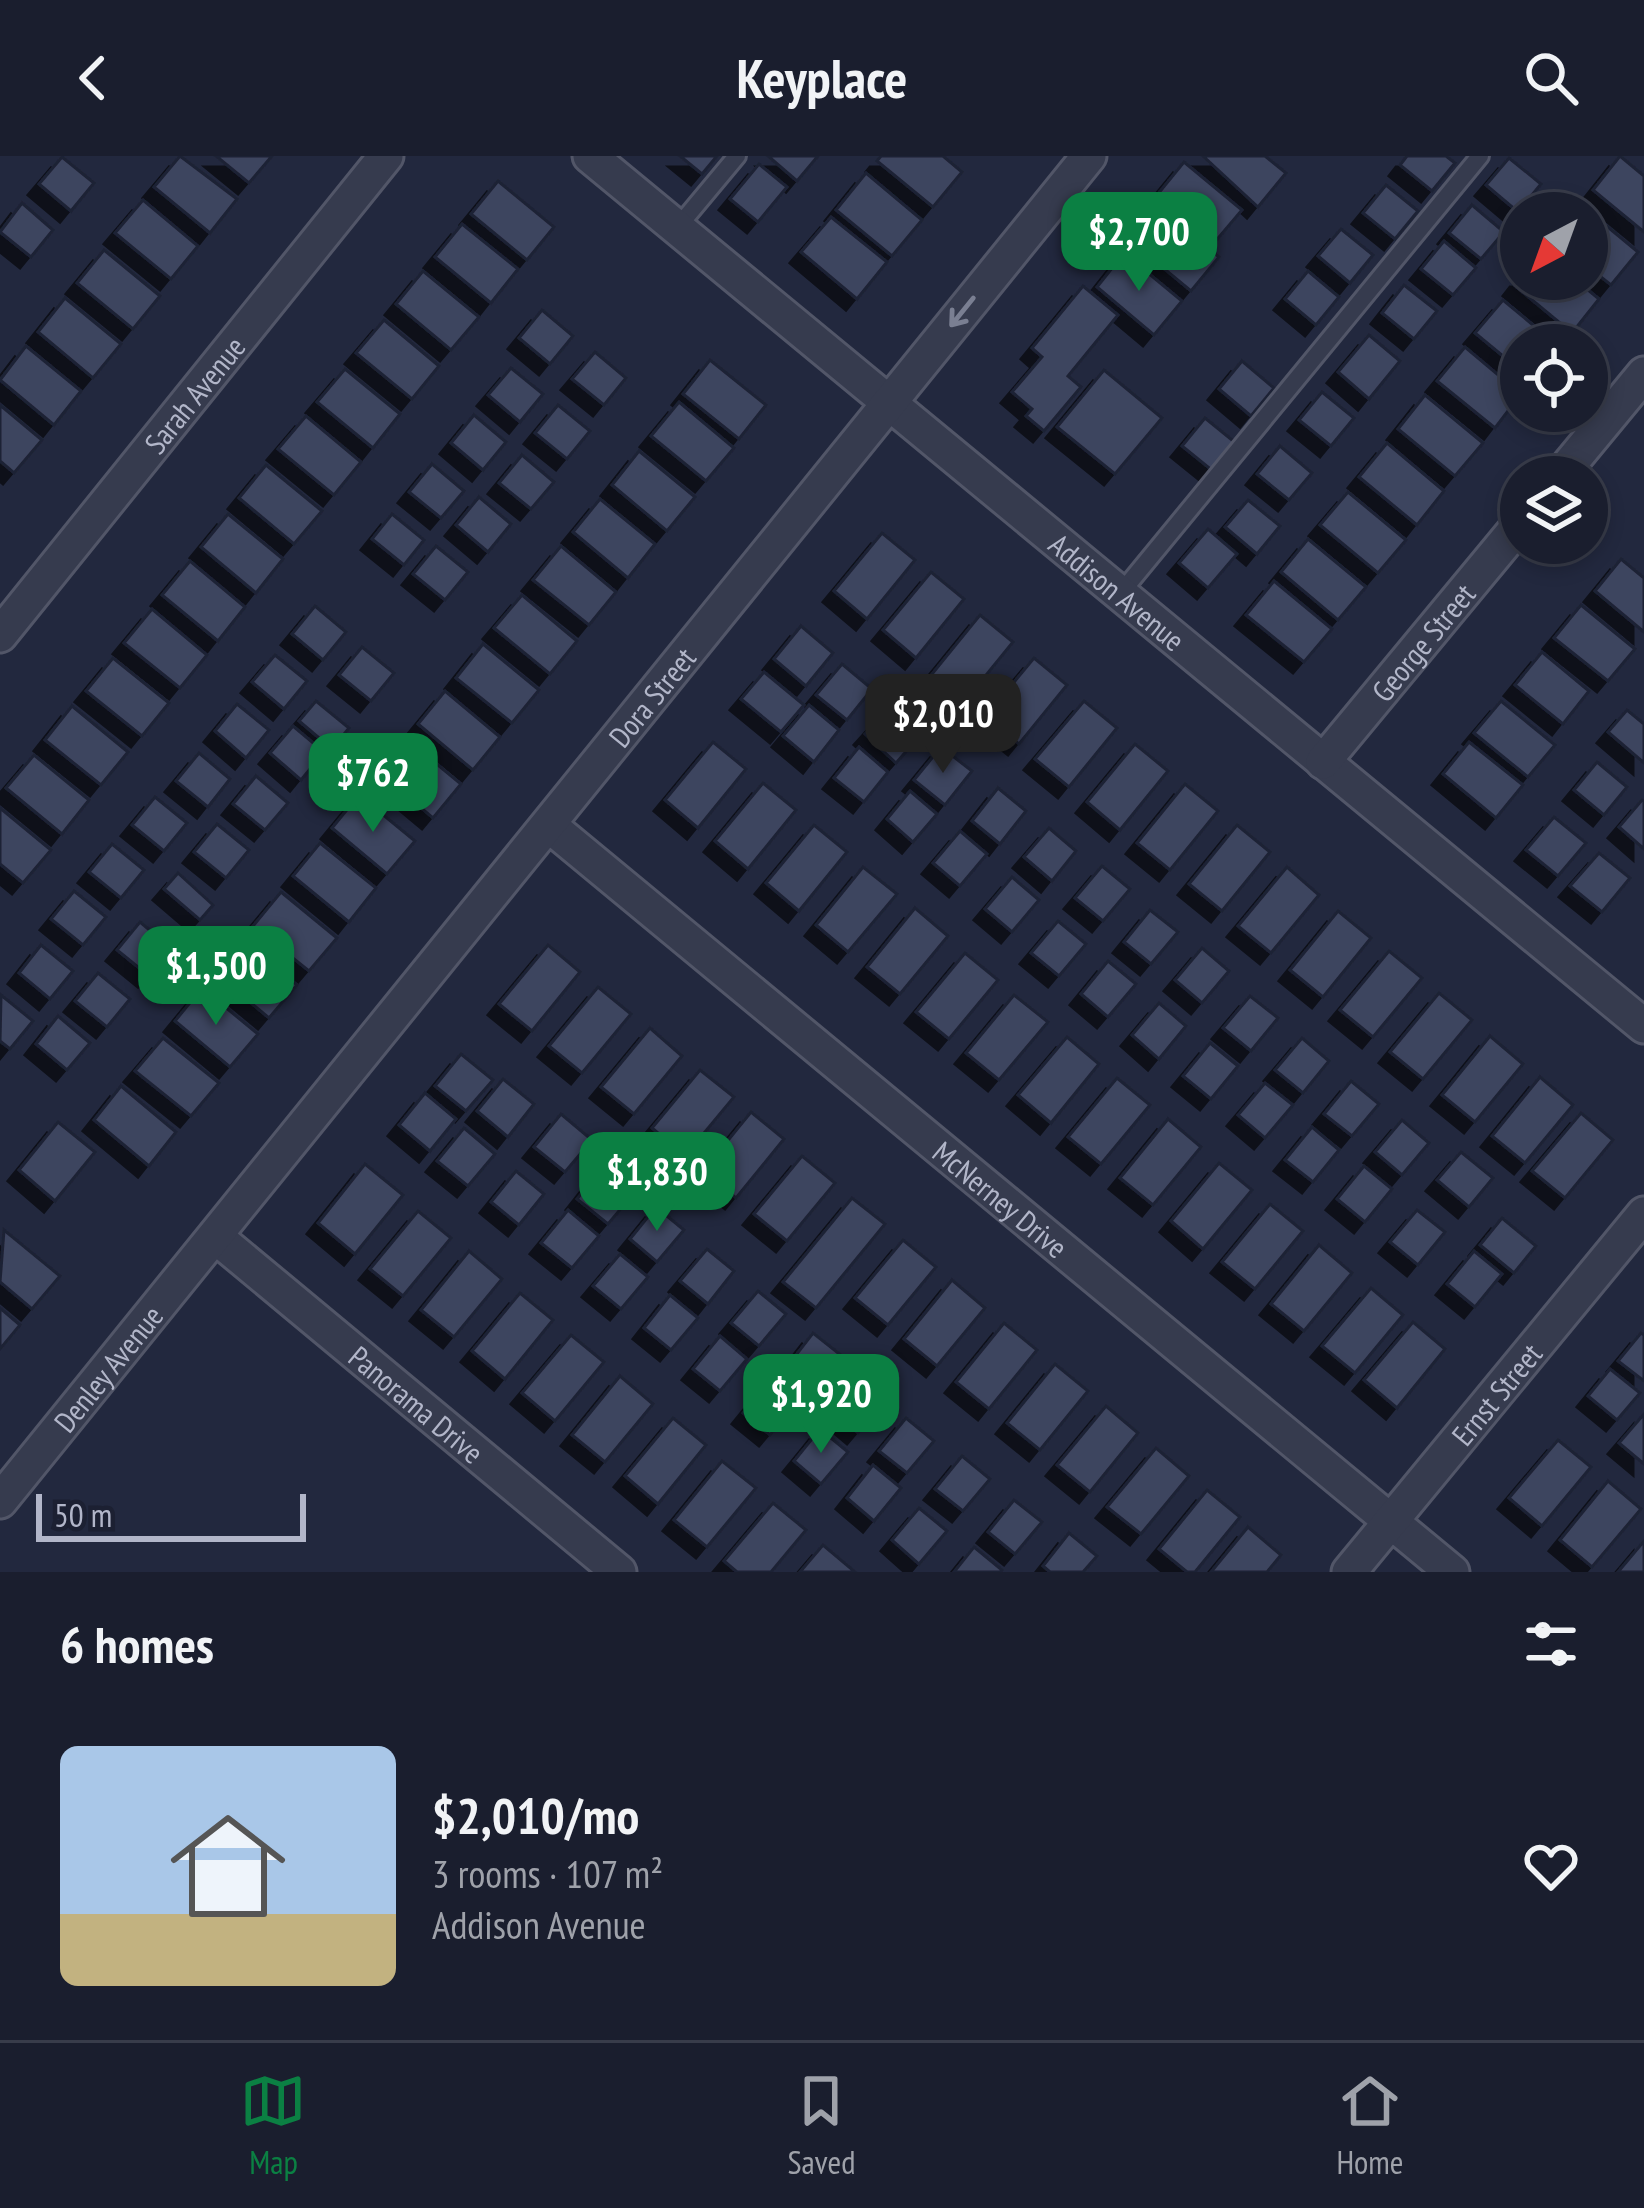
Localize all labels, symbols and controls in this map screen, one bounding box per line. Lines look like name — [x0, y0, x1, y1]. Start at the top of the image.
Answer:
text: Keyplace — [737, 43, 907, 113]
icon: back — [60, 45, 126, 111]
icon: search — [1518, 45, 1584, 111]
pin: $2,700 — [1041, 192, 1237, 294]
north arrow — [1500, 192, 1608, 300]
map controls — [1500, 192, 1608, 564]
text: $2,700 — [1088, 205, 1190, 256]
one-way arrow — [950, 295, 976, 327]
button: locate — [1500, 324, 1608, 432]
street label: Sarah Avenue — [135, 328, 253, 461]
button: layers — [1500, 456, 1608, 564]
street label: Addison Avenue — [1042, 524, 1193, 659]
street label: George Street — [1362, 574, 1483, 709]
street label: Dora Street — [599, 638, 704, 755]
pin: $2,010 — [845, 674, 1041, 776]
text: $2,010 — [892, 687, 994, 738]
pin: $762 — [302, 733, 444, 835]
text: $762 — [336, 746, 410, 797]
pin: $1,500 — [118, 926, 314, 1028]
text: $1,500 — [165, 939, 267, 990]
pin: $1,830 — [559, 1132, 755, 1234]
street label: McNerney Drive — [926, 1132, 1076, 1266]
text: $1,830 — [606, 1145, 708, 1196]
street label: Denley Avenue — [45, 1297, 171, 1439]
street label: Ernst Street — [1442, 1334, 1550, 1453]
street label: Panorama Drive — [341, 1337, 492, 1471]
pin: $1,920 — [723, 1354, 919, 1456]
text: $1,920 — [770, 1367, 872, 1418]
scale bar — [36, 1488, 306, 1541]
text: 50 m — [54, 1493, 112, 1536]
text: 6 homes — [60, 1611, 214, 1677]
icon: filters — [1518, 1611, 1584, 1677]
text: $2,010/mo — [432, 1782, 639, 1848]
icon: home — [156, 1794, 300, 1938]
icon: heart — [1518, 1833, 1584, 1899]
text: 3 rooms · 107 m² — [432, 1848, 663, 1899]
text: Addison Avenue — [432, 1899, 646, 1950]
tab: Map — [240, 2068, 306, 2183]
tab: Saved — [787, 2068, 855, 2183]
tab: Home — [1336, 2068, 1403, 2183]

